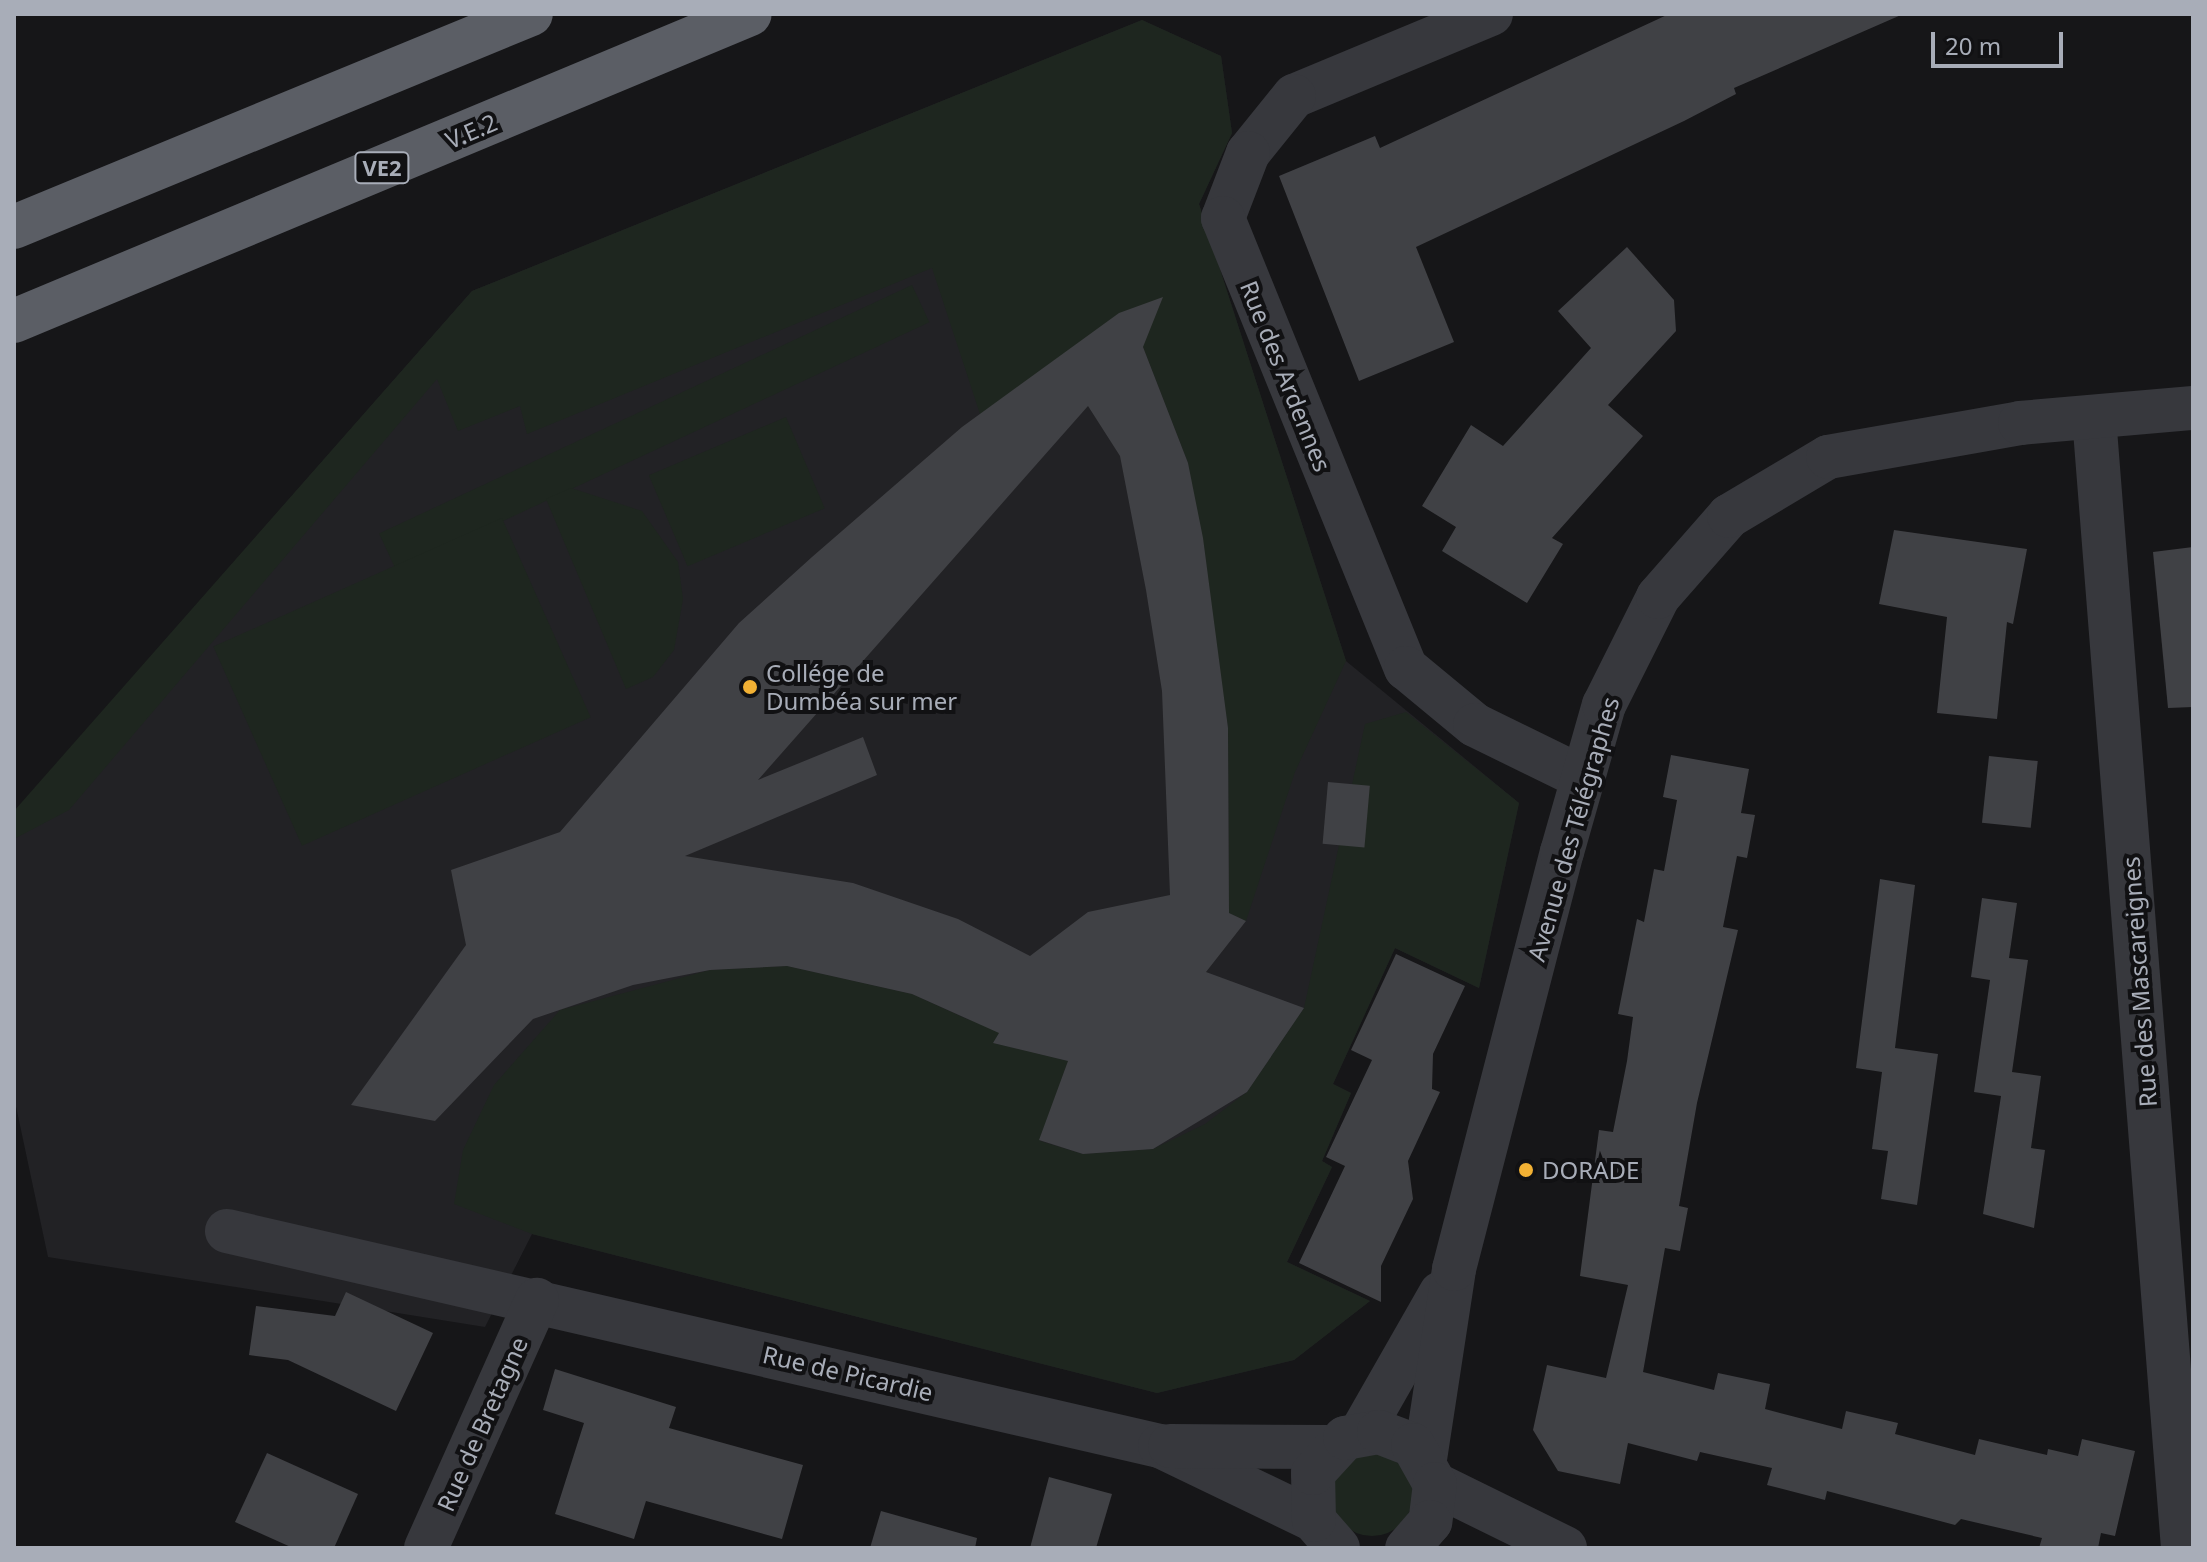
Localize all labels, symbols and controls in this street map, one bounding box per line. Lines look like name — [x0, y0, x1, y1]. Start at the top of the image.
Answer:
scale bar — [1935, 16, 2067, 66]
text: 20 m — [1945, 29, 2001, 62]
street label: V.E.2 — [441, 107, 501, 155]
road number: VE2 — [354, 150, 410, 186]
street label: Rue des Ardennes — [1235, 276, 1337, 476]
place label: Collége de Dumbéa sur mer — [766, 659, 957, 715]
marker: Collége de Dumbéa sur mer — [741, 678, 759, 696]
street label: Avenue des Télégraphes — [1521, 693, 1625, 965]
street label: Rue des Mascareignes — [2116, 856, 2162, 1108]
place label: DORADE — [1542, 1156, 1639, 1184]
marker: DORADE — [1517, 1161, 1535, 1179]
street label: Rue de Bretagne — [431, 1332, 533, 1516]
street label: Rue de Picardie — [760, 1339, 936, 1407]

